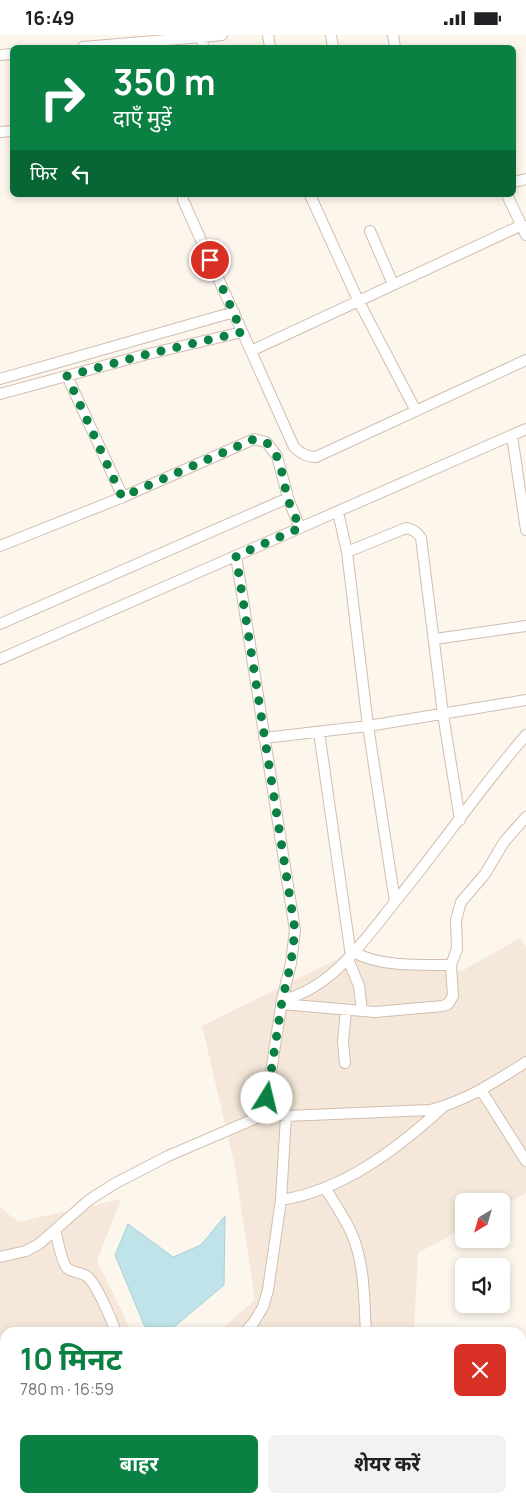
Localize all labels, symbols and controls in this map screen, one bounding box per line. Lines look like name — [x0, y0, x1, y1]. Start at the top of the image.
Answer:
text: 16:49 — [25, 5, 75, 31]
text: 350 m — [113, 58, 215, 106]
icon: right — [30, 65, 95, 130]
text: दाएँ मुड़ें — [113, 103, 172, 133]
text: फिर — [30, 160, 57, 186]
icon: left — [67, 160, 95, 188]
pin — [189, 239, 231, 281]
icon: arrive — [196, 246, 224, 274]
position arrow — [240, 1071, 292, 1123]
north arrow — [455, 1193, 510, 1247]
map controls — [455, 1193, 510, 1313]
button: sound — [455, 1258, 510, 1313]
text: 10 मिनट — [20, 1338, 122, 1379]
button: close — [454, 1344, 506, 1396]
text: 780 m · 16:59 — [20, 1378, 114, 1400]
button: बाहर — [20, 1435, 258, 1493]
button: शेयर करें — [268, 1435, 506, 1493]

